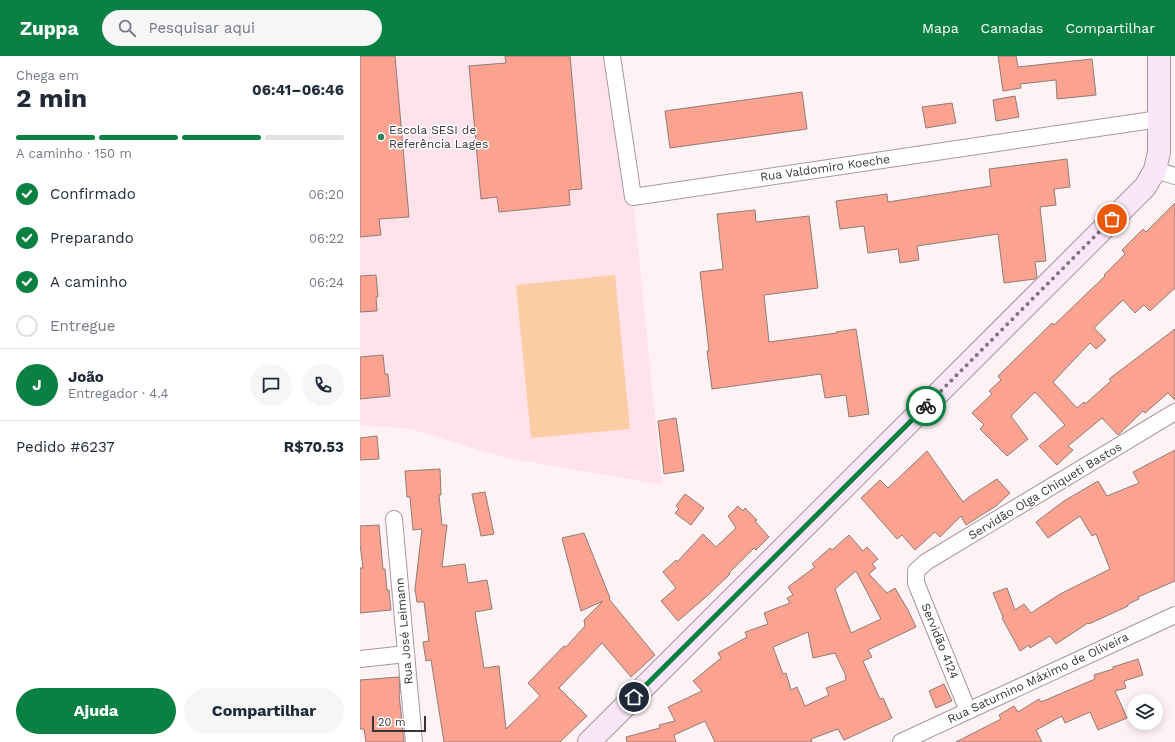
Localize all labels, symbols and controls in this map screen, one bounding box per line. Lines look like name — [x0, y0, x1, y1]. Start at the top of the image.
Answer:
search box — [102, 10, 382, 46]
text: Zuppa — [20, 17, 78, 40]
icon: search — [116, 17, 138, 39]
text: Pesquisar aqui — [148, 19, 255, 37]
text: Mapa — [922, 20, 959, 36]
text: Camadas — [981, 20, 1043, 36]
text: Compartilhar — [1065, 20, 1155, 36]
text: Chega em — [16, 68, 79, 83]
text: 06:41–06:46 — [252, 81, 344, 99]
text: 2 min — [16, 83, 87, 113]
place label: Escola SESI de Referência Lages — [389, 123, 488, 151]
marker: Escola SESI de Referência Lages — [376, 132, 386, 142]
text: A caminho · 150 m — [16, 146, 132, 161]
street label: Rua Valdomiro Koeche — [759, 152, 891, 184]
icon: check — [16, 183, 38, 205]
text: Confirmado — [50, 185, 136, 203]
text: 06:20 — [308, 187, 344, 202]
pin — [1095, 202, 1129, 236]
icon: bag — [1101, 208, 1123, 230]
icon: check — [16, 227, 38, 249]
text: Preparando — [50, 229, 134, 247]
text: 06:22 — [309, 231, 344, 246]
icon: check — [16, 271, 38, 293]
text: A caminho — [50, 273, 127, 291]
text: 06:24 — [309, 275, 344, 290]
text: Entregue — [50, 317, 115, 335]
button: chat — [250, 364, 292, 406]
button: phone — [302, 364, 344, 406]
text: João — [68, 368, 104, 386]
text: J — [32, 376, 42, 394]
text: Entregador · 4.4 — [68, 386, 168, 401]
courier — [906, 386, 946, 426]
icon: bike — [915, 395, 937, 417]
text: Pedido #6237 — [16, 438, 115, 456]
text: R$70.53 — [284, 438, 344, 456]
street label: Servidão Olga Chiqueti Bastos — [966, 440, 1124, 542]
street label: Rua José Leimann — [392, 577, 416, 685]
street label: Servidão 4124 — [918, 601, 962, 681]
street label: Rua Saturnino Máximo de Oliveira — [945, 630, 1131, 726]
pin — [617, 680, 651, 714]
icon: home — [623, 686, 645, 708]
button: Ajuda — [16, 688, 176, 734]
button: Compartilhar — [184, 688, 344, 734]
map controls — [1127, 694, 1163, 730]
button: layers — [1127, 694, 1163, 730]
scale bar — [372, 714, 426, 733]
text: 20 m — [378, 716, 406, 729]

